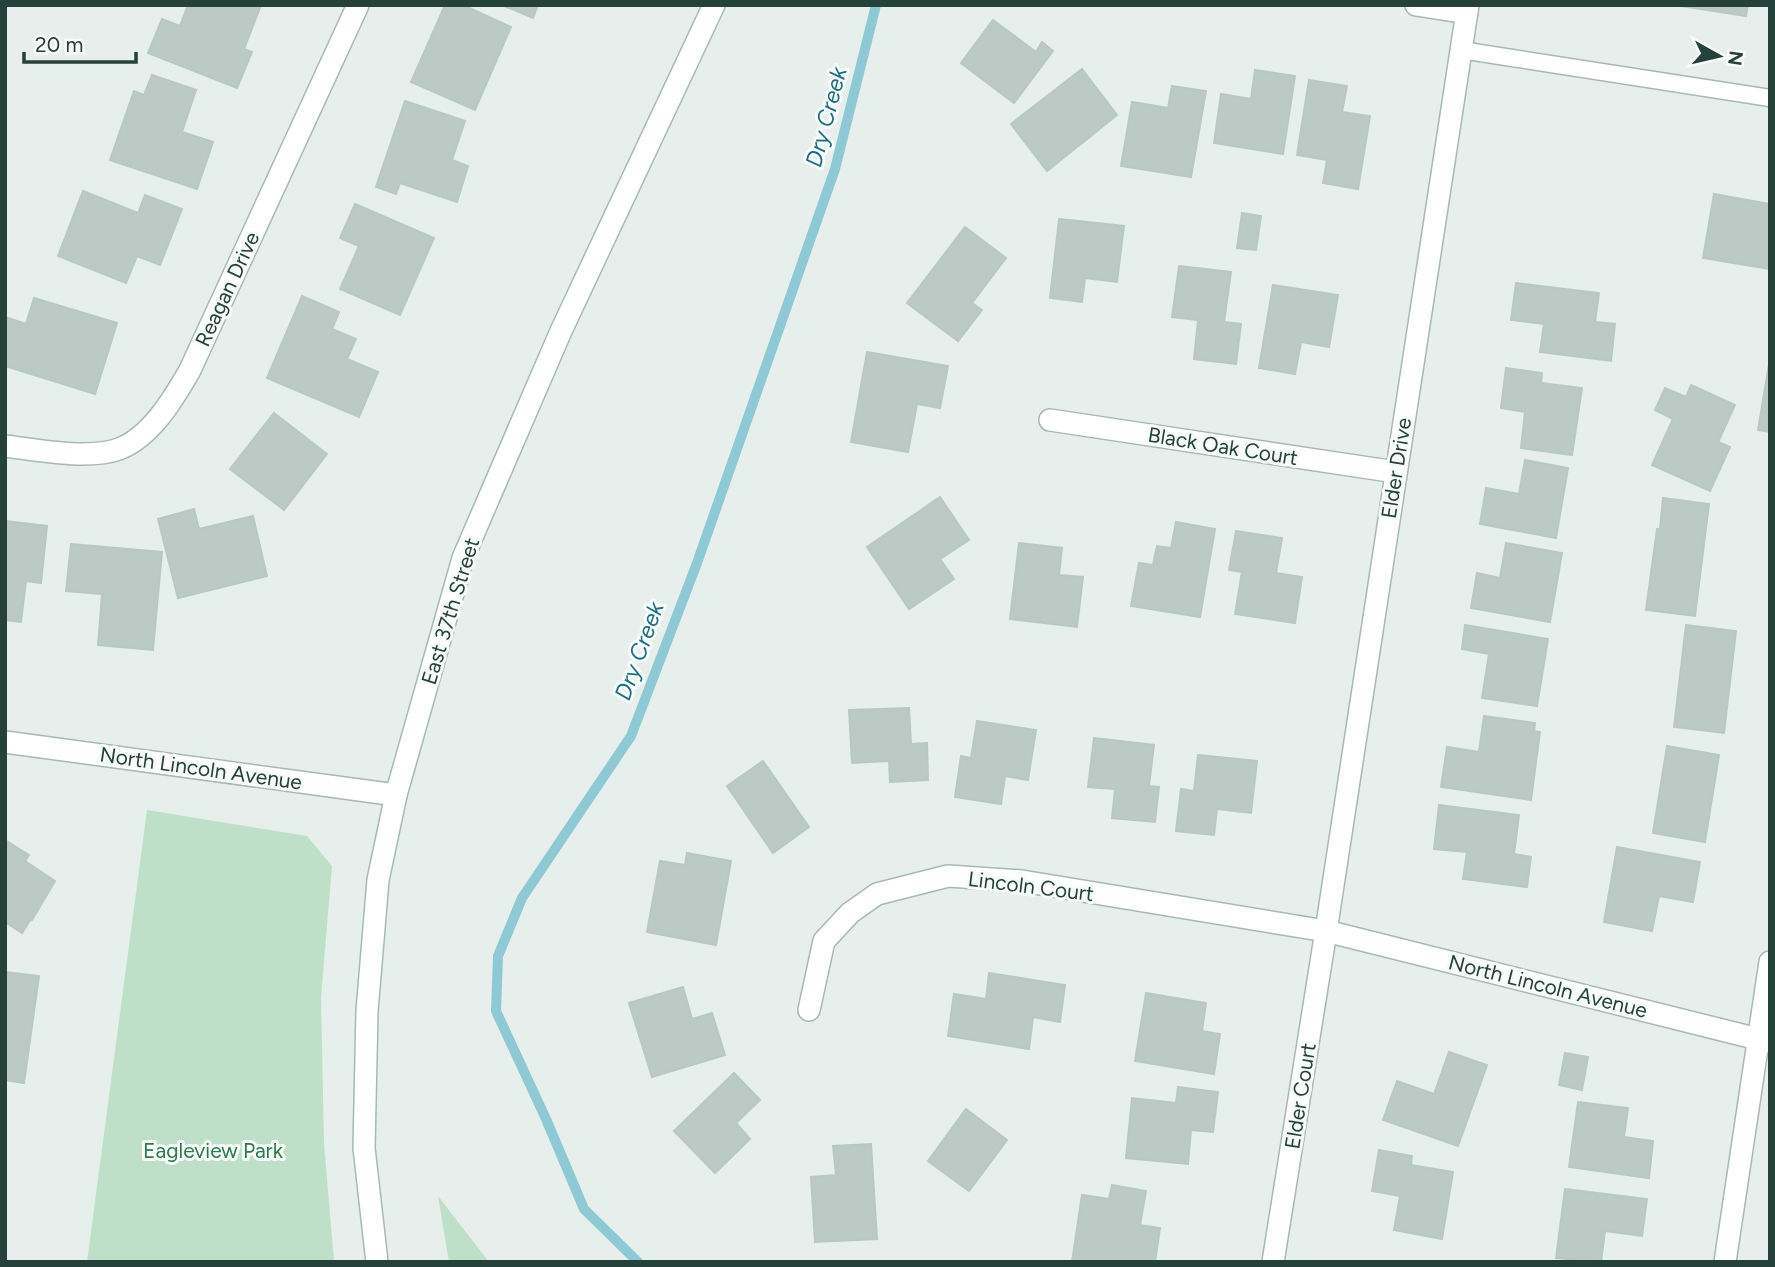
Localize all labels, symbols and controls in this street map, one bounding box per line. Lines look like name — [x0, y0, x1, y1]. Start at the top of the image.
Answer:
scale bar — [24, 21, 136, 65]
north arrow — [1684, 21, 1754, 91]
text: 20 m — [35, 32, 83, 57]
text: N — [1723, 49, 1748, 67]
water label: Dry Creek — [799, 63, 853, 170]
street label: Reagan Drive — [190, 228, 264, 350]
street label: Elder Drive — [1376, 416, 1416, 520]
street label: Black Oak Court — [1146, 422, 1300, 470]
street label: East 37th Street — [416, 534, 484, 688]
water label: Dry Creek — [608, 597, 670, 704]
street label: North Lincoln Avenue — [98, 741, 304, 795]
street label: Lincoln Court — [967, 866, 1095, 906]
street label: North Lincoln Avenue — [1446, 949, 1650, 1023]
street label: Elder Court — [1279, 1041, 1321, 1151]
park label: Eagleview Park — [143, 1138, 284, 1163]

